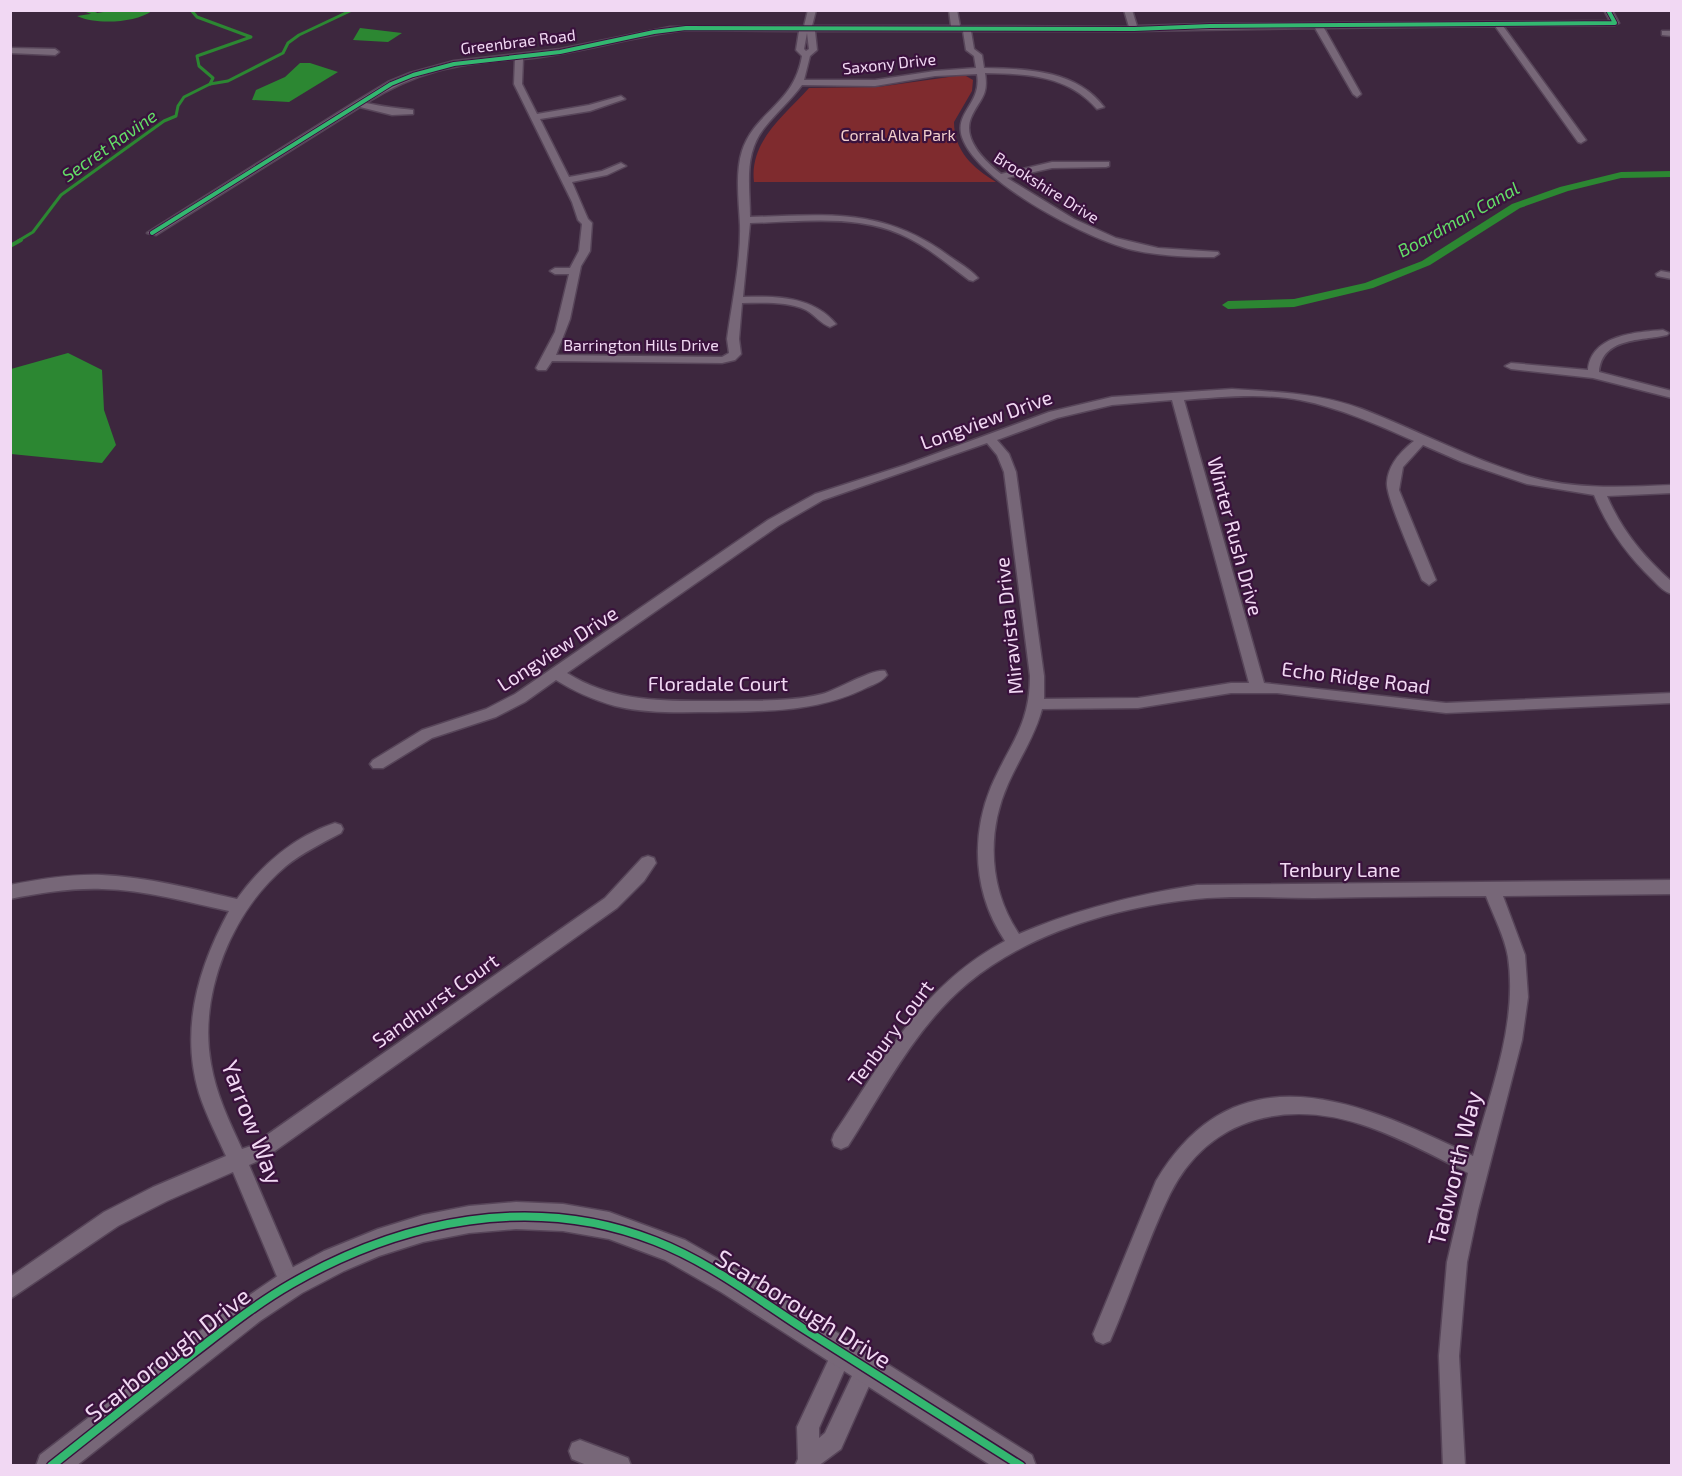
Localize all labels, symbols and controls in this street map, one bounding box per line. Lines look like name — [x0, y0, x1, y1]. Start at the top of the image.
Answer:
street label: Greenbrae Road — [459, 24, 577, 58]
street label: Saxony Drive — [841, 49, 937, 77]
water label: Secret Ravine — [57, 104, 161, 186]
park label: Corral Alva Park — [840, 125, 956, 144]
street label: Brookshire Drive — [991, 147, 1103, 227]
water label: Boardman Canal — [1393, 176, 1523, 262]
street label: Barrington Hills Drive — [563, 335, 719, 354]
street label: Longview Drive — [917, 384, 1055, 454]
street label: Winter Rush Drive — [1203, 454, 1269, 618]
street label: Miravista Drive — [989, 556, 1027, 696]
street label: Longview Drive — [492, 600, 622, 696]
street label: Echo Ridge Road — [1280, 656, 1432, 698]
street label: Floradale Court — [648, 671, 789, 695]
street label: Tenbury Lane — [1280, 857, 1400, 881]
street label: Sandhurst Court — [367, 947, 503, 1052]
street label: Tenbury Court — [842, 975, 938, 1091]
street label: Yarrow Way — [216, 1056, 290, 1188]
street label: Tadworth Way — [1421, 1088, 1487, 1248]
street label: Scarborough Drive — [711, 1242, 897, 1374]
street label: Scarborough Drive — [79, 1281, 255, 1427]

